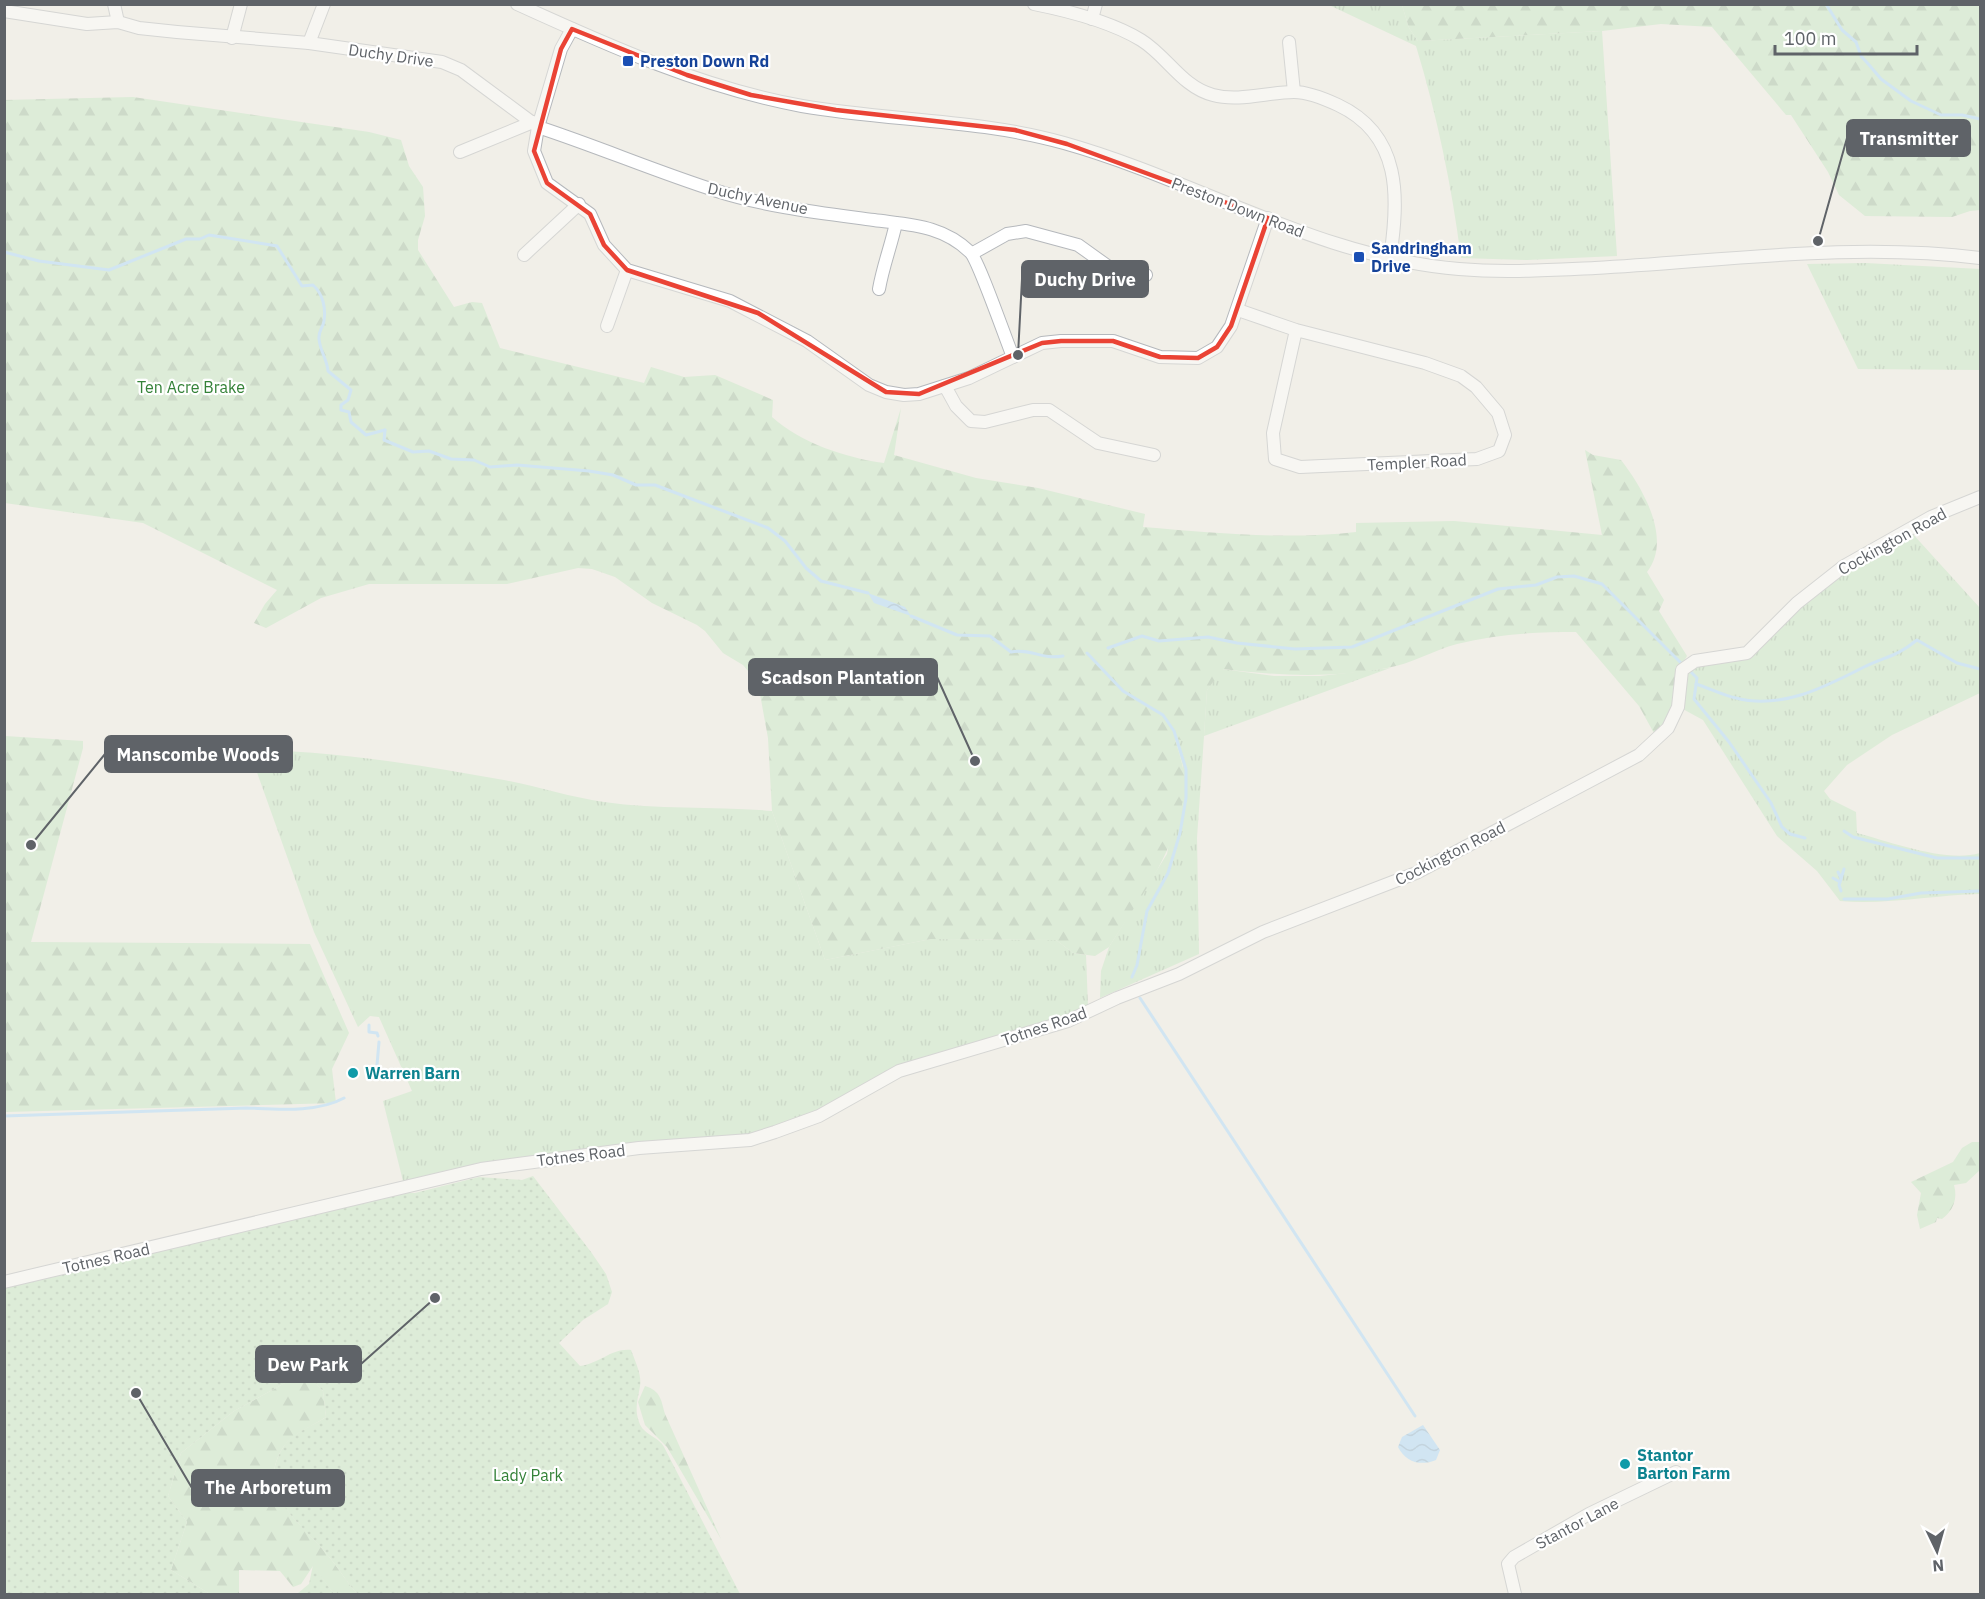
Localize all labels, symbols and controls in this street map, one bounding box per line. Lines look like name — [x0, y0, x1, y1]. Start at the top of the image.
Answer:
scale bar — [1775, 18, 1918, 56]
text: 100 m — [1784, 27, 1836, 50]
street label: Duchy Drive — [347, 39, 435, 71]
place label: Preston Down Rd — [640, 51, 769, 71]
marker: Preston Down Rd — [621, 54, 635, 68]
callout: Transmitter — [1847, 120, 1970, 156]
text: Transmitter — [1859, 127, 1959, 150]
street label: Preston Down Road — [1169, 172, 1307, 242]
street label: Duchy Avenue — [706, 178, 810, 218]
place label: Sandringham Drive — [1371, 238, 1472, 276]
marker: Sandringham Drive — [1352, 250, 1366, 264]
callout: Duchy Drive — [1022, 261, 1148, 297]
text: Duchy Drive — [1034, 268, 1136, 291]
park label: Ten Acre Brake — [137, 377, 245, 397]
street label: Templer Road — [1367, 449, 1467, 475]
street label: Cockington Road — [1834, 503, 1950, 579]
callout: Scadson Plantation — [749, 659, 937, 695]
text: Scadson Plantation — [761, 666, 925, 689]
callout: Manscombe Woods — [105, 736, 292, 772]
text: Manscombe Woods — [117, 743, 279, 766]
street label: Cockington Road — [1392, 817, 1508, 889]
street label: Totnes Road — [999, 1002, 1089, 1050]
place label: Warren Barn — [365, 1063, 460, 1083]
marker: Warren Barn — [346, 1066, 360, 1080]
street label: Totnes Road — [536, 1140, 626, 1170]
street label: Totnes Road — [60, 1238, 152, 1278]
callout: Dew Park — [256, 1346, 361, 1382]
text: Dew Park — [267, 1353, 349, 1376]
place label: Stantor Barton Farm — [1637, 1445, 1730, 1483]
marker: Stantor Barton Farm — [1618, 1457, 1632, 1471]
park label: Lady Park — [493, 1465, 564, 1485]
callout: The Arboretum — [192, 1470, 344, 1506]
text: The Arboretum — [204, 1476, 332, 1499]
street label: Stantor Lane — [1532, 1493, 1622, 1553]
north arrow — [1907, 1521, 1967, 1581]
text: N — [1932, 1555, 1945, 1576]

